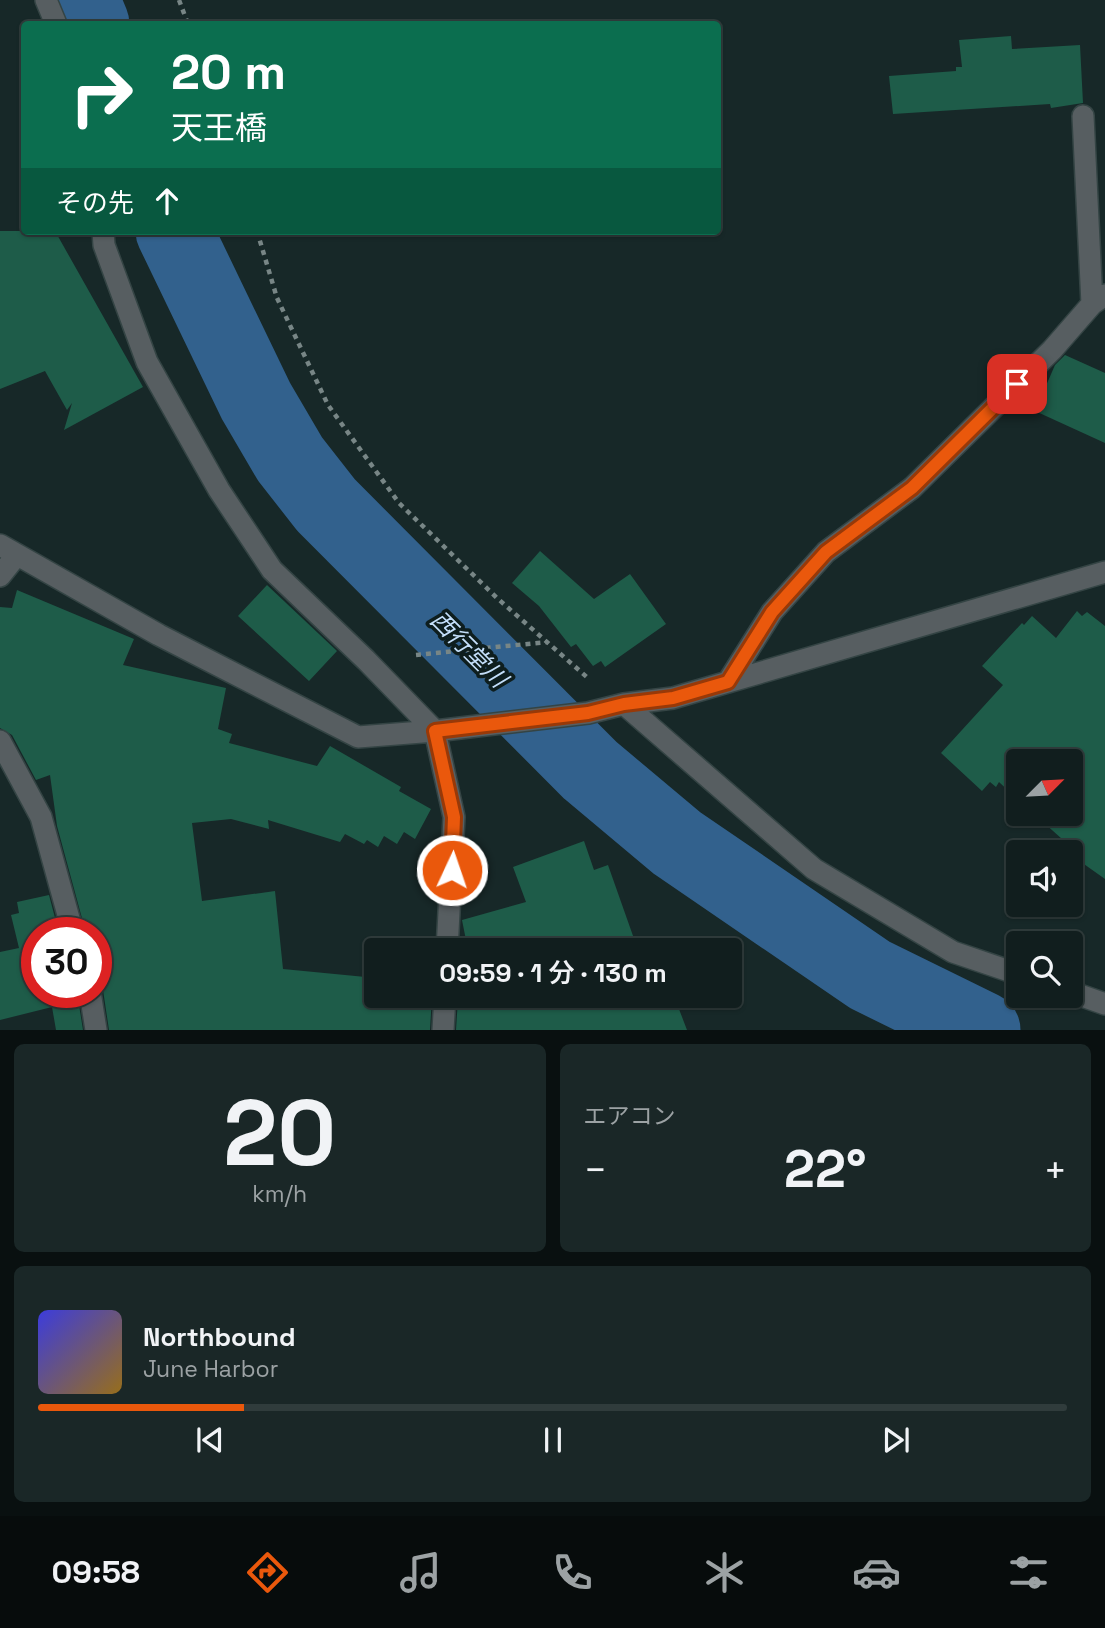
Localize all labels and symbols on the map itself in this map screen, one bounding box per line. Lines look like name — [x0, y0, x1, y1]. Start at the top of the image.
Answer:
pin — [987, 354, 1047, 414]
water label: 西行堂川 — [424, 604, 516, 696]
north arrow — [1006, 749, 1083, 826]
position arrow — [415, 833, 489, 907]
speed limit sign: 30 — [21, 917, 112, 1008]

